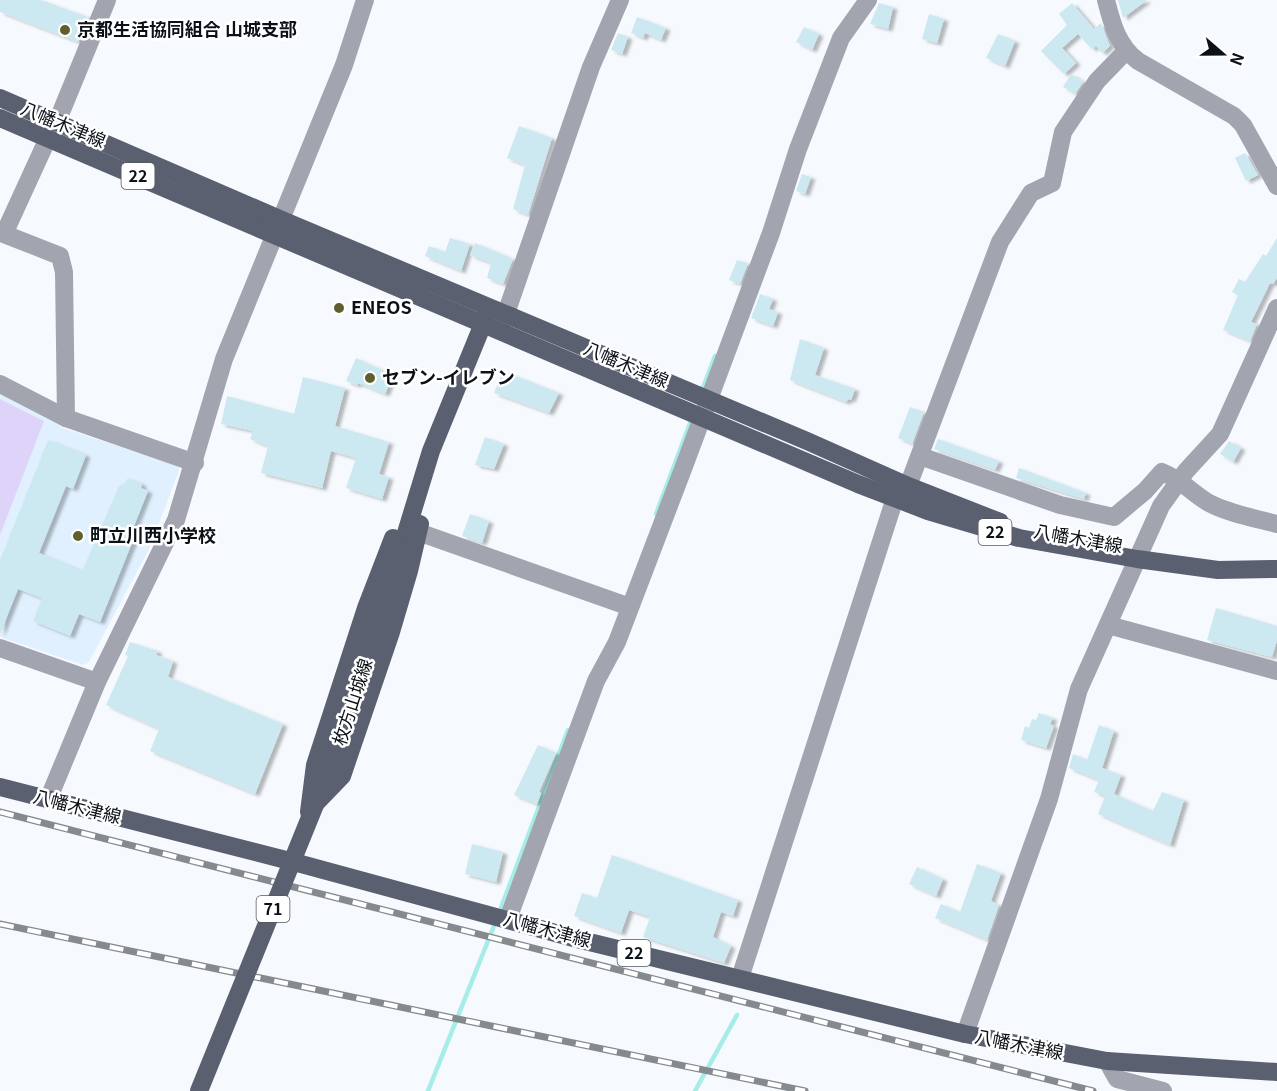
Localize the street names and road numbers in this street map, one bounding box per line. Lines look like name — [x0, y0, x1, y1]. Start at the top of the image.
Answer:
street label: 八幡木津線 — [17, 94, 110, 153]
road number: 22 — [122, 163, 154, 189]
street label: 八幡木津線 — [580, 334, 673, 393]
street label: 八幡木津線 — [1032, 516, 1125, 558]
road number: 22 — [978, 519, 1012, 545]
street label: 枚方山城線 — [325, 655, 377, 748]
street label: 八幡木津線 — [31, 782, 124, 829]
road number: 71 — [256, 896, 290, 922]
street label: 八幡木津線 — [501, 904, 594, 952]
road number: 22 — [618, 940, 650, 966]
street label: 八幡木津線 — [973, 1022, 1066, 1064]

